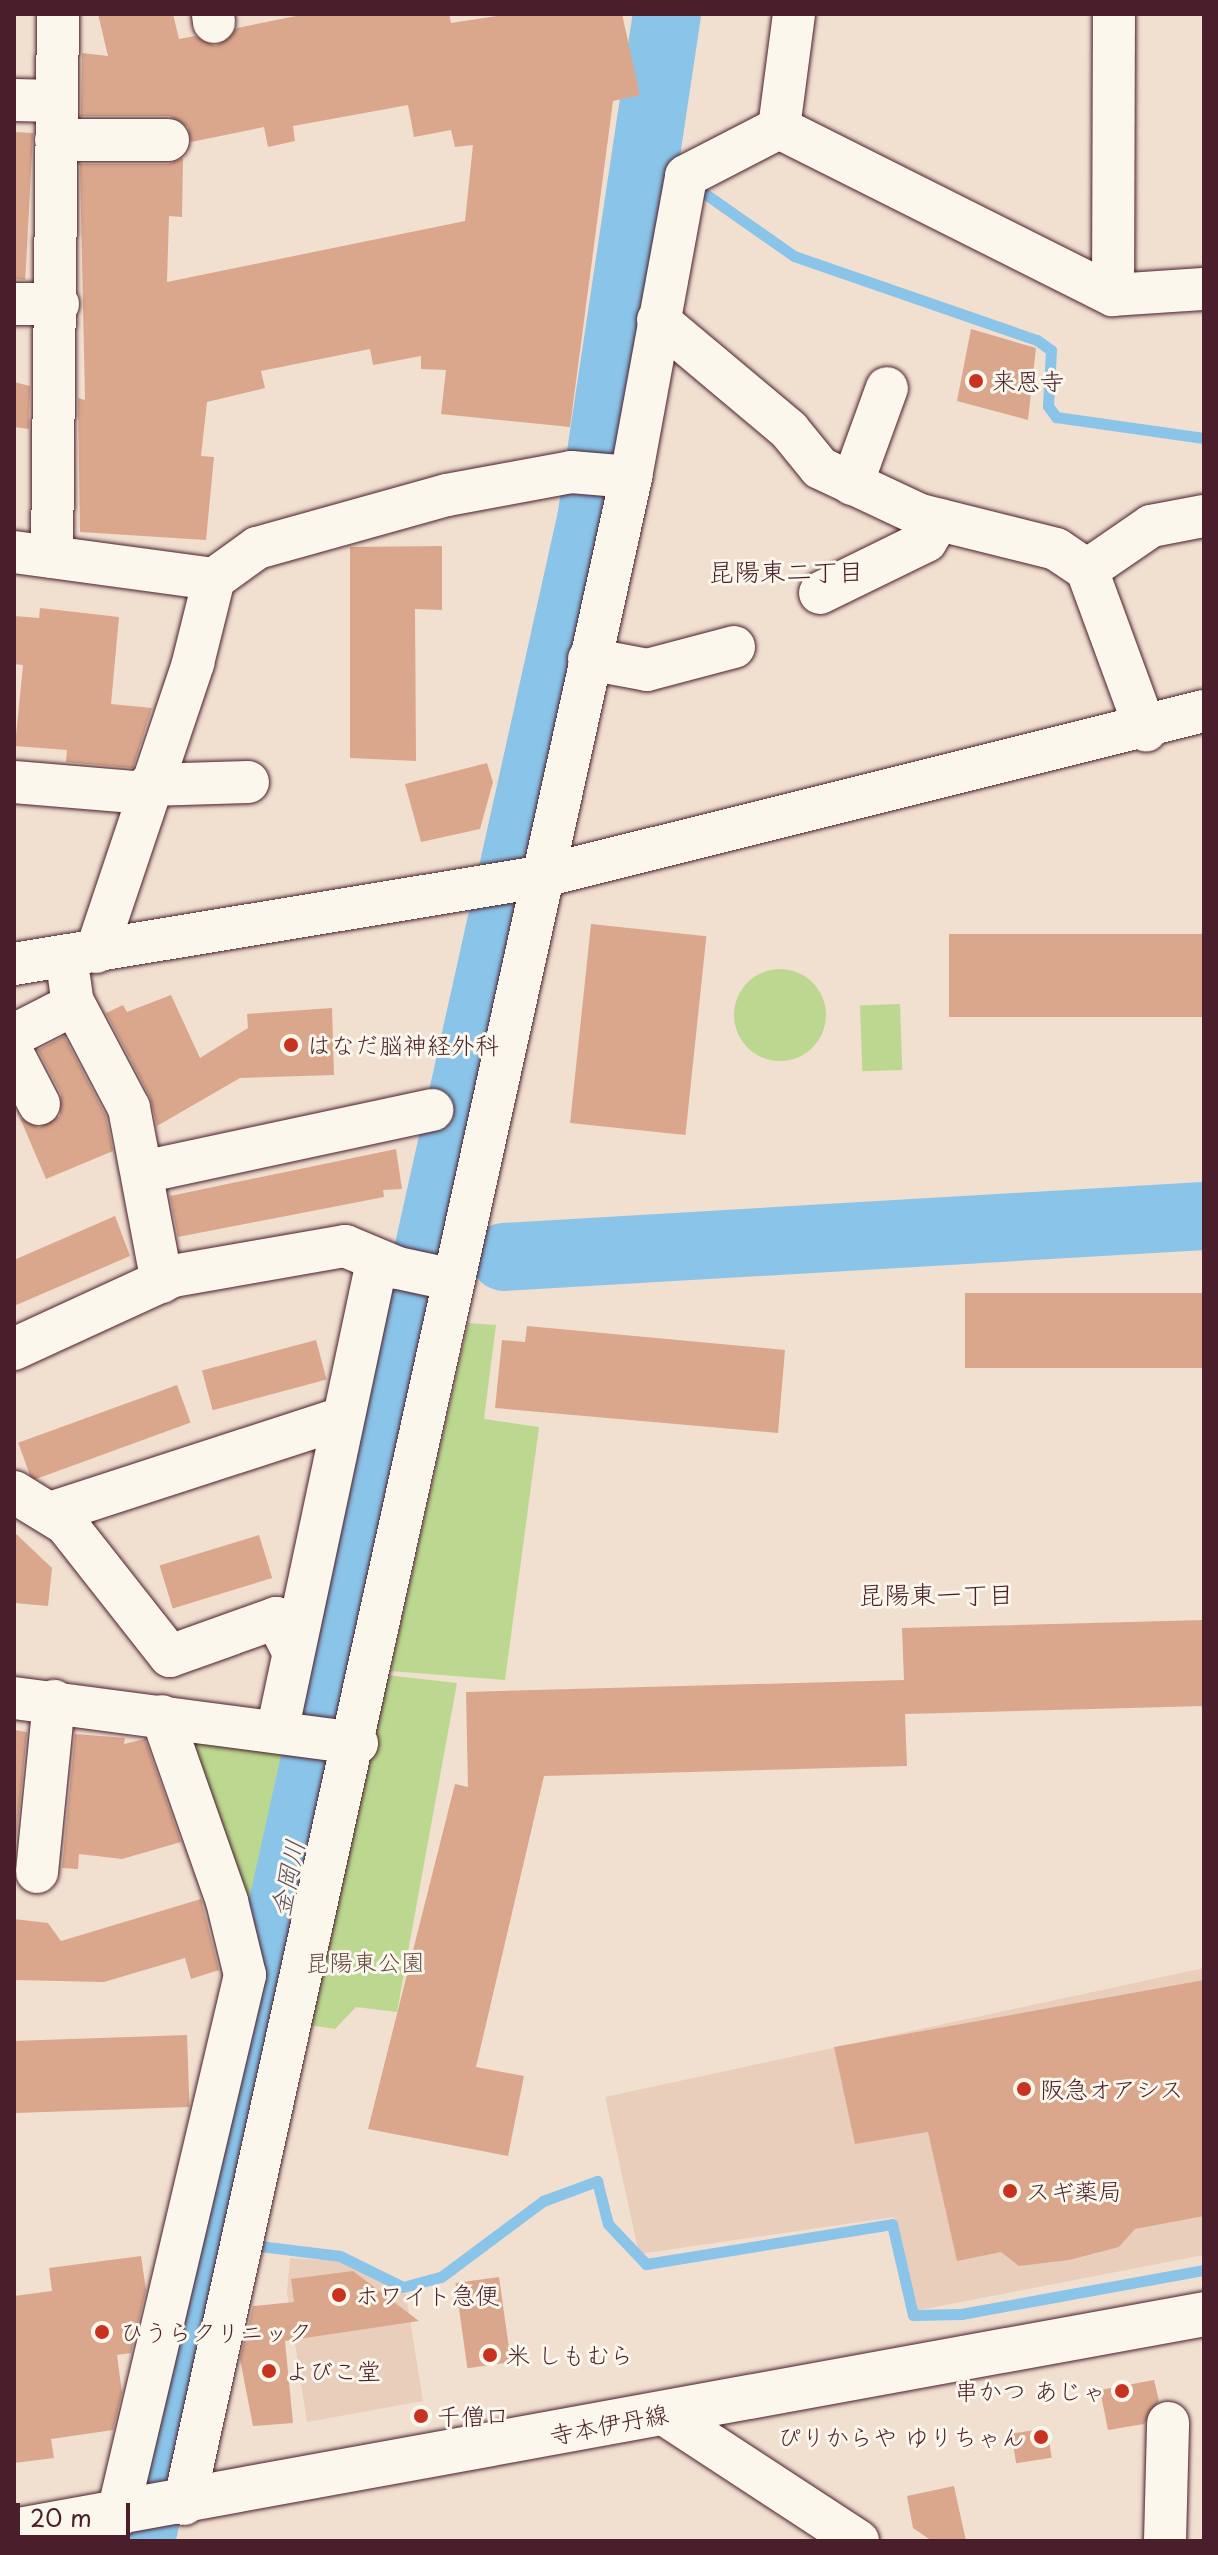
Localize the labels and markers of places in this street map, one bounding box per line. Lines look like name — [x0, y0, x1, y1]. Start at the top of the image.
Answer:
place label: 来恩寺 — [992, 367, 1064, 395]
marker: 来恩寺 — [967, 372, 985, 390]
place label: はなだ脳神経外科 — [307, 1031, 499, 1059]
marker: はなだ脳神経外科 — [282, 1036, 300, 1054]
place label: 阪急オアシス — [1040, 2075, 1184, 2103]
marker: 阪急オアシス — [1015, 2080, 1033, 2098]
place label: スギ薬局 — [1026, 2177, 1122, 2205]
marker: スギ薬局 — [1001, 2182, 1019, 2200]
place label: ホワイト急便 — [355, 2281, 499, 2309]
marker: ホワイト急便 — [330, 2286, 348, 2304]
place label: ひうらクリニック — [120, 2318, 312, 2346]
marker: ひうらクリニック — [91, 2321, 113, 2343]
place label: 米 しもむら — [506, 2341, 634, 2369]
marker: 米 しもむら — [481, 2346, 499, 2364]
place label: よびこ堂 — [285, 2357, 381, 2385]
marker: よびこ堂 — [260, 2362, 278, 2380]
place label: 串かつ あじゃ — [954, 2377, 1106, 2405]
marker: 串かつ あじゃ — [1113, 2382, 1131, 2400]
place label: 千僧口 — [437, 2402, 509, 2430]
marker: 千僧口 — [412, 2407, 430, 2425]
place label: ぴりからや ゆりちゃん — [777, 2423, 1025, 2451]
marker: ぴりからや ゆりちゃん — [1032, 2428, 1050, 2446]

